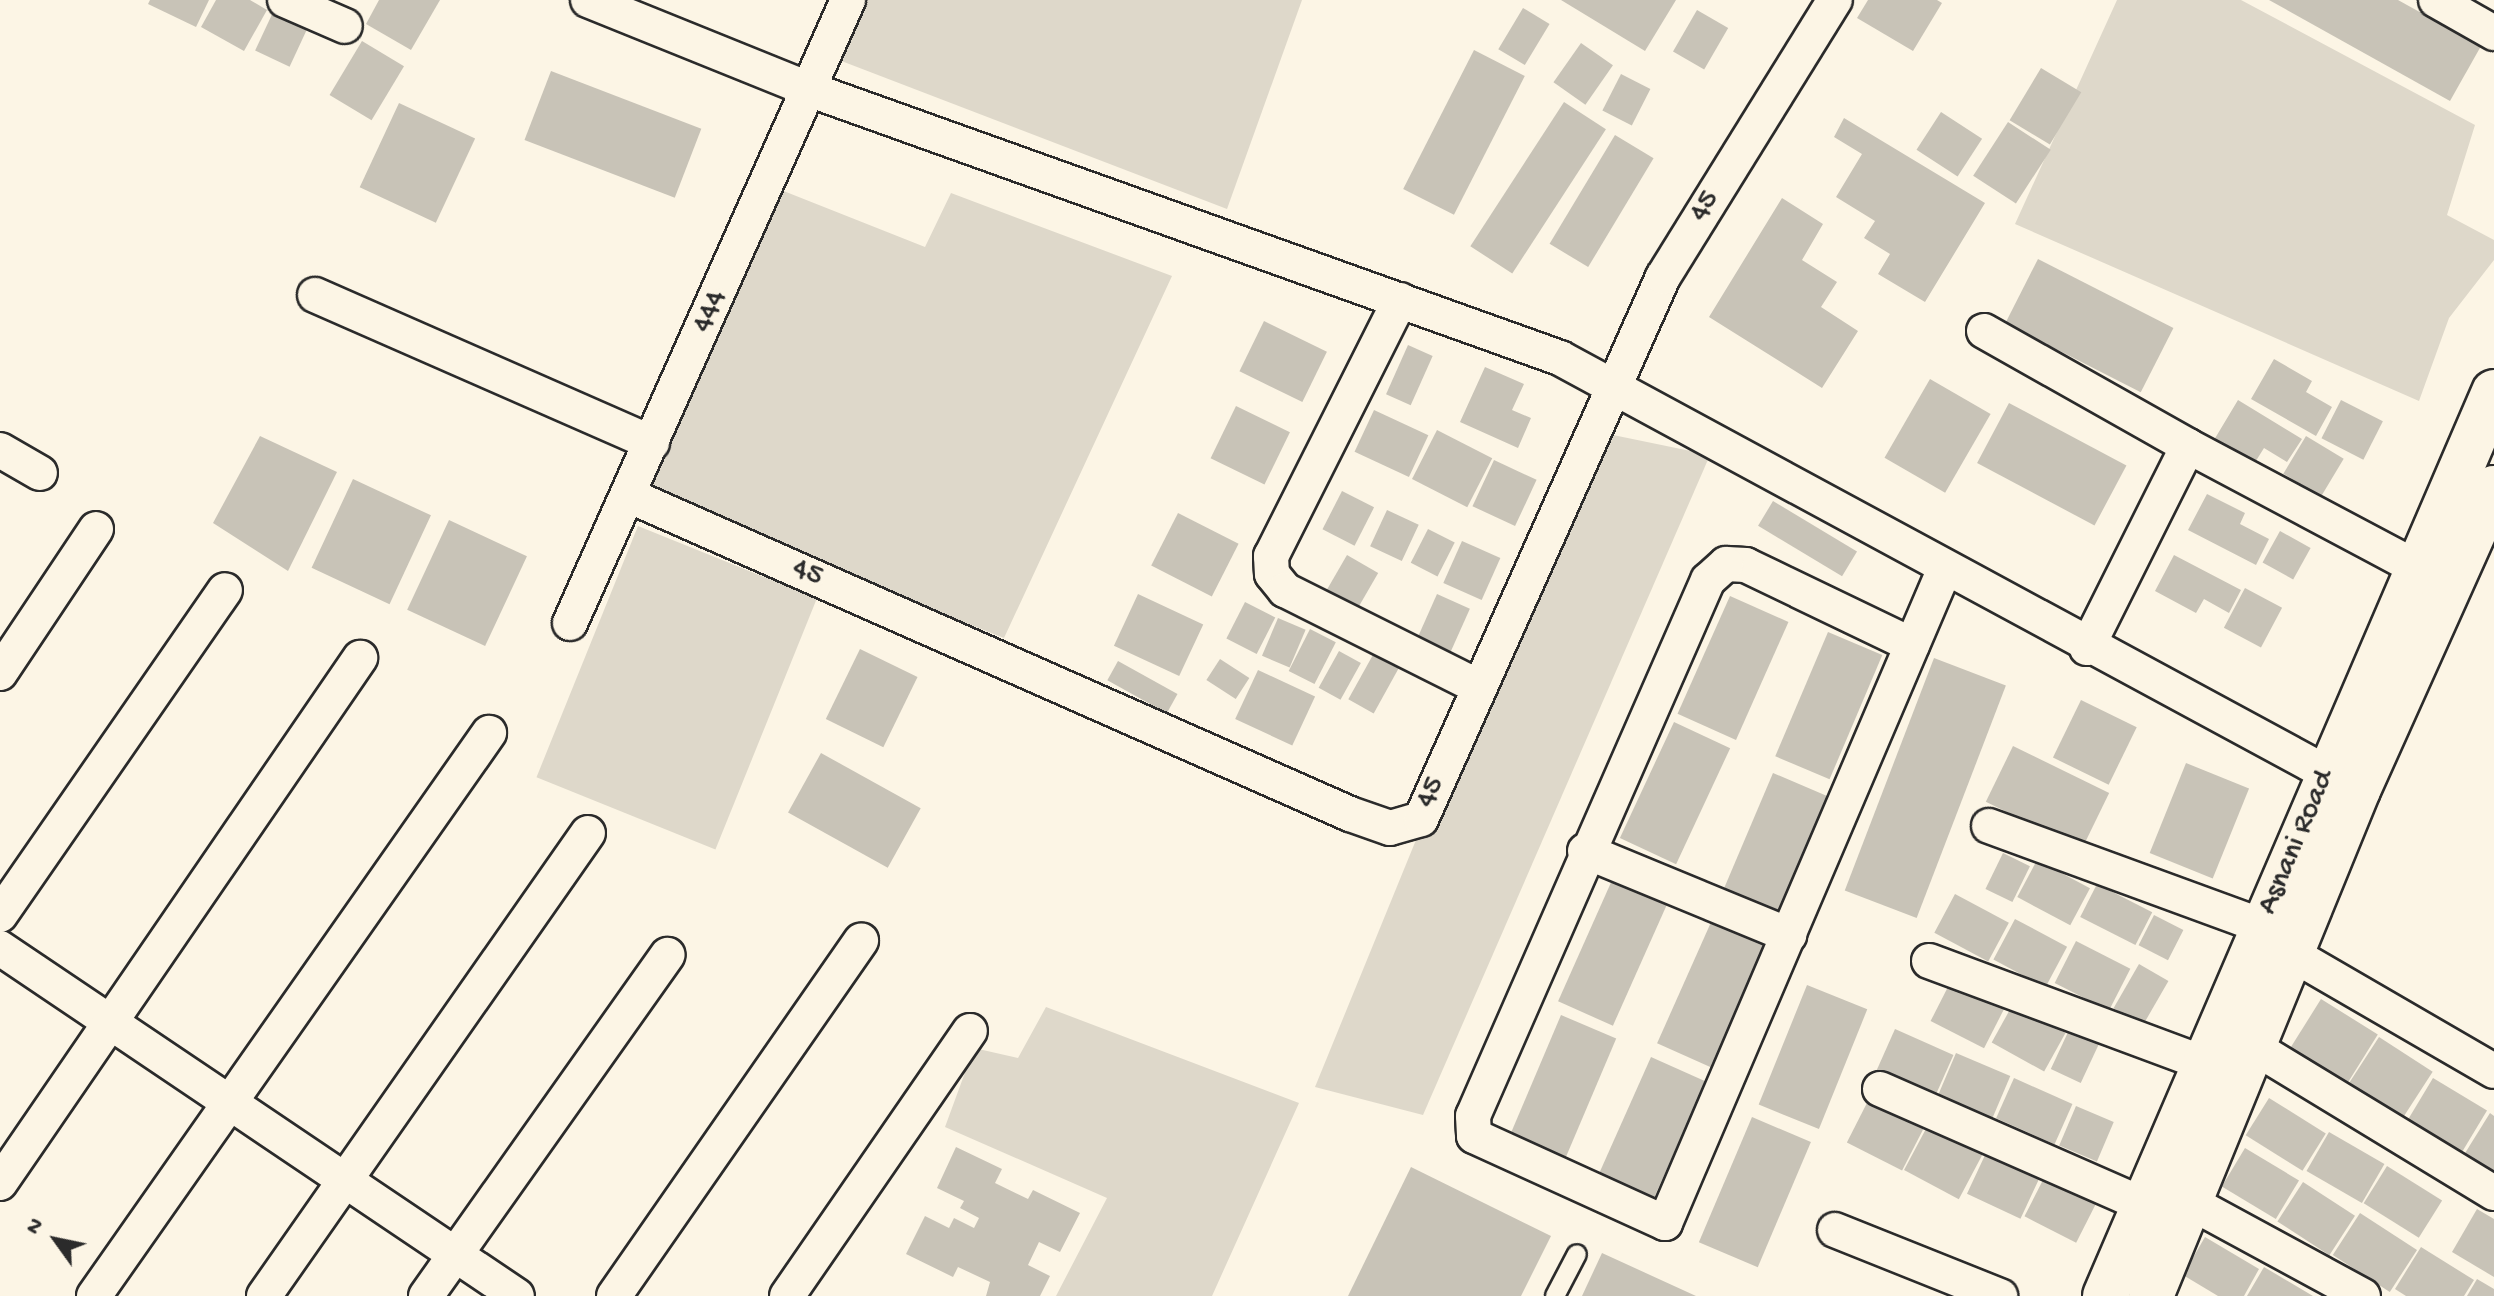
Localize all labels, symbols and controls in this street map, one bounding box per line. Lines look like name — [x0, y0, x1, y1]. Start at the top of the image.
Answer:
street label: 45 — [1683, 185, 1729, 229]
street label: 444 — [686, 285, 736, 339]
street label: 45 — [786, 551, 828, 597]
street label: Asnani Road — [2252, 766, 2344, 920]
street label: 45 — [1409, 772, 1455, 814]
north arrow — [16, 1200, 96, 1280]
text: N — [21, 1214, 51, 1240]

